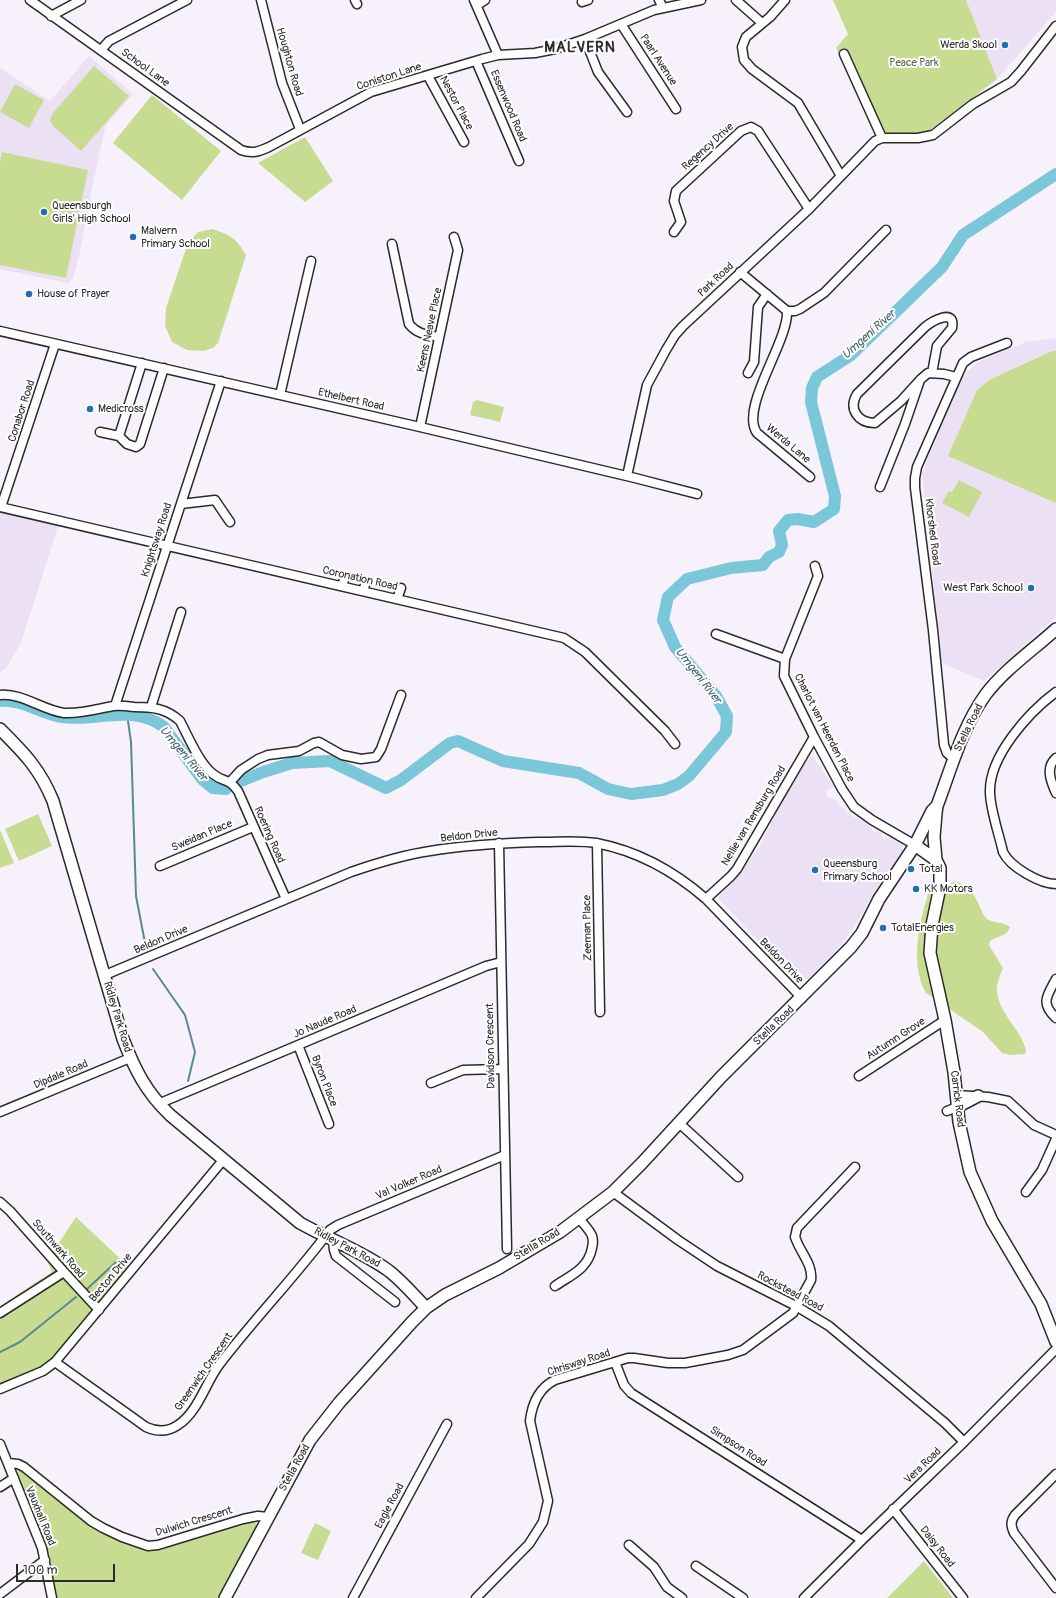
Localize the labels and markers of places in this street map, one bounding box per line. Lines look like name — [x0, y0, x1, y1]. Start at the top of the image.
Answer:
place label: Werda Skool — [940, 38, 997, 52]
marker: Werda Skool — [1000, 40, 1010, 50]
place label: Queensburgh Girls' High School — [52, 199, 131, 225]
marker: Queensburgh Girls' High School — [39, 207, 49, 217]
place label: Malvern Primary School — [141, 224, 210, 250]
marker: Malvern Primary School — [128, 232, 138, 242]
place label: House of Prayer — [37, 287, 110, 301]
marker: House of Prayer — [24, 289, 34, 299]
place label: Medicross — [98, 402, 144, 416]
marker: Medicross — [85, 404, 95, 414]
place label: West Park School — [943, 581, 1023, 595]
marker: West Park School — [1026, 583, 1036, 593]
place label: Queensburg Primary School — [823, 857, 892, 883]
place label: Total — [919, 862, 943, 876]
marker: Total — [906, 864, 916, 874]
marker: Queensburg Primary School — [810, 865, 820, 875]
place label: KK Motors — [924, 882, 973, 896]
marker: KK Motors — [911, 884, 921, 894]
place label: TotalEnergies — [891, 921, 954, 935]
marker: TotalEnergies — [878, 923, 888, 933]

